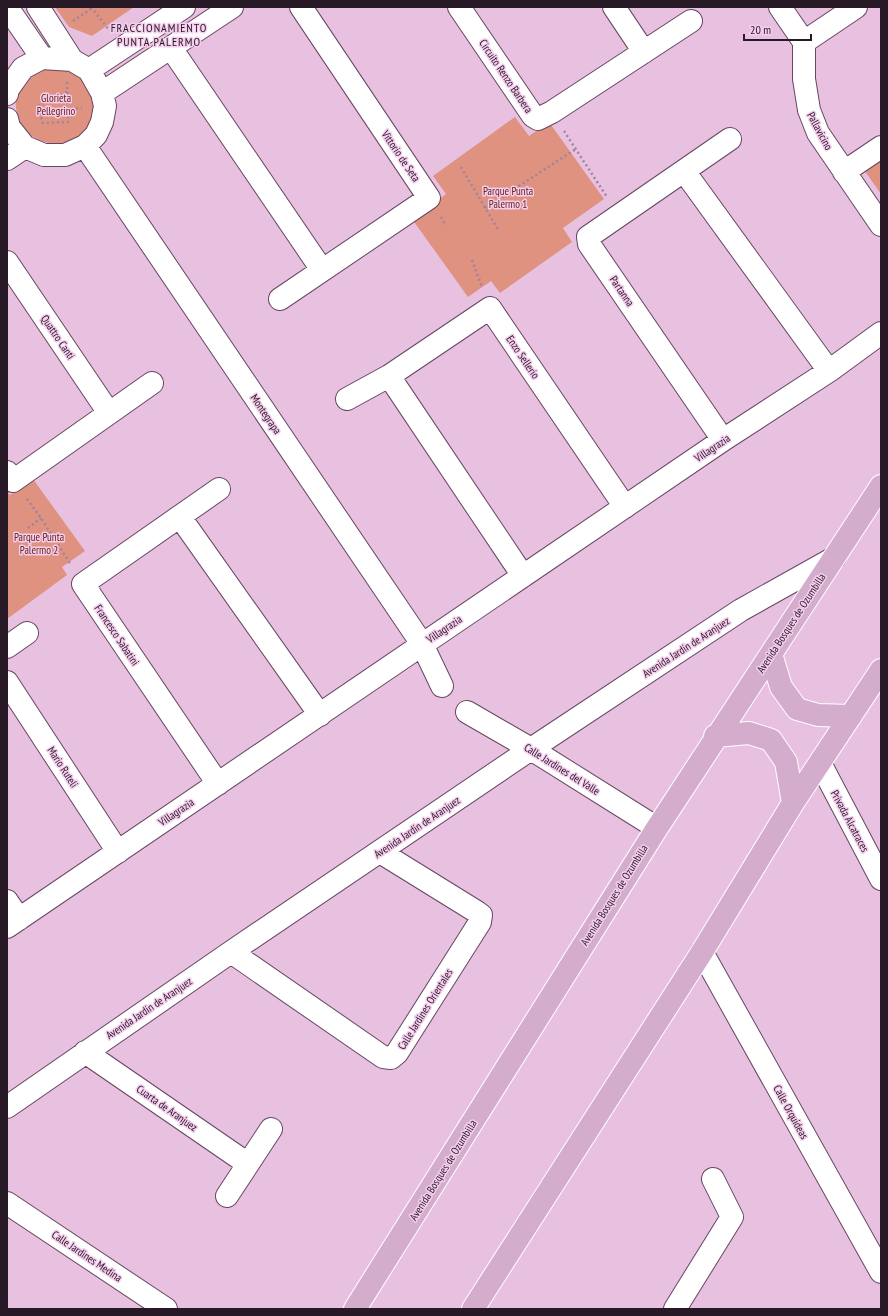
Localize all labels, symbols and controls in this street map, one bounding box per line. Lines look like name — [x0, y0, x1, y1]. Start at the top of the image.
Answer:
scale bar — [744, 16, 811, 42]
district label: FRACCIONAMIENTO PUNTA PALERMO — [111, 20, 207, 49]
text: 20 m — [750, 22, 771, 37]
street label: Circuito Renzo Barbera — [476, 36, 536, 116]
park label: Glorieta Pellegrino — [37, 91, 75, 118]
street label: Pallavicino — [804, 110, 836, 153]
street label: Vittorio de Seta — [378, 127, 423, 184]
park label: Parque Punta Palermo 1 — [483, 184, 533, 211]
street label: Partanna — [607, 273, 637, 309]
street label: Quattro Canti — [38, 312, 78, 362]
street label: Enzo Sellerio — [503, 333, 543, 382]
street label: Montegrapa — [248, 391, 284, 437]
street label: Villagrazia — [691, 431, 732, 466]
park label: Parque Punta Palermo 2 — [14, 530, 64, 557]
street label: Avenida Bosques de Ozumbilla — [753, 570, 829, 676]
street label: Francesco Sabatini — [91, 602, 143, 668]
street label: Villagrazia — [423, 612, 464, 647]
street label: Avenida Jardín de Aranjuez — [640, 614, 732, 680]
street label: Calle Jardines del Valle — [522, 740, 603, 798]
street label: Mario Ruteli — [44, 744, 82, 790]
street label: Privada Alcatraces — [828, 787, 872, 855]
street label: Avenida Jardín de Aranjuez — [371, 793, 463, 861]
street label: Villagrazia — [155, 795, 196, 830]
street label: Avenida Bosques de Ozumbilla — [577, 842, 651, 948]
street label: Calle Jardines Orientales — [394, 966, 456, 1052]
street label: Avenida Jardín de Aranjuez — [103, 974, 195, 1042]
street label: Cuarta de Aranjuez — [134, 1082, 200, 1134]
street label: Calle Orquídeas — [770, 1083, 812, 1142]
street label: Avenida Bosques de Ozumbilla — [406, 1117, 480, 1223]
street label: Calle Jardines Medina — [49, 1227, 125, 1285]

